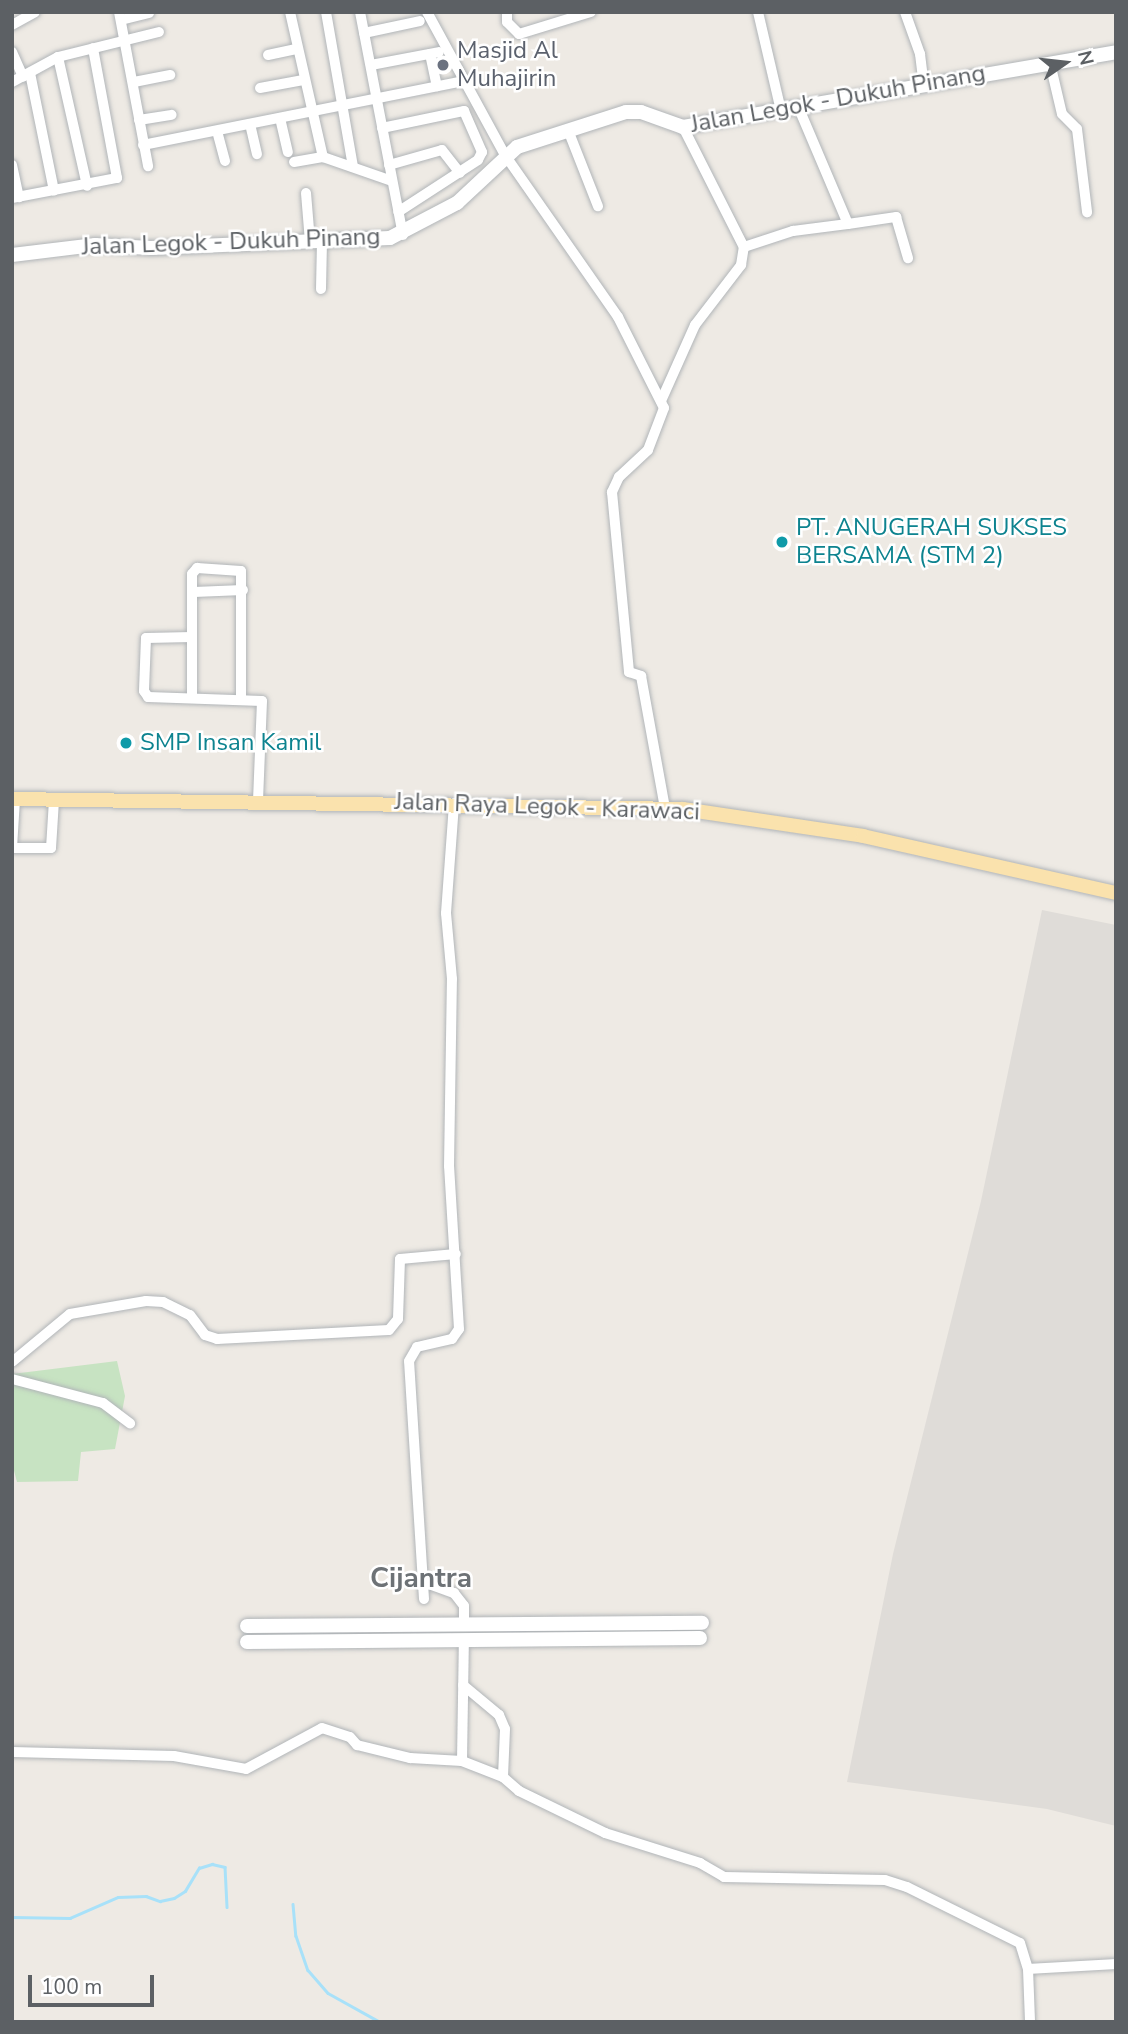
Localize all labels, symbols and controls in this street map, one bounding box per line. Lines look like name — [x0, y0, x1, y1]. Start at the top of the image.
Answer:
north arrow — [1030, 28, 1100, 98]
place label: Masjid Al Muhajirin — [457, 37, 558, 93]
text: N — [1071, 48, 1100, 68]
marker: Masjid Al Muhajirin — [435, 57, 451, 73]
street label: Jalan Legok - Dukuh Pinang — [688, 59, 988, 139]
street label: Jalan Legok - Dukuh Pinang — [81, 222, 381, 262]
place label: PT. ANUGERAH SUKSES BERSAMA (STM 2) — [796, 514, 1067, 570]
marker: PT. ANUGERAH SUKSES BERSAMA (STM 2) — [774, 534, 790, 550]
place label: SMP Insan Kamil — [140, 729, 321, 757]
marker: SMP Insan Kamil — [118, 735, 134, 751]
street label: Jalan Raya Legok - Karawaci — [394, 787, 700, 827]
district label: Cijantra — [370, 1561, 472, 1595]
scale bar — [32, 1960, 158, 2004]
text: 100 m — [41, 1973, 102, 2001]

